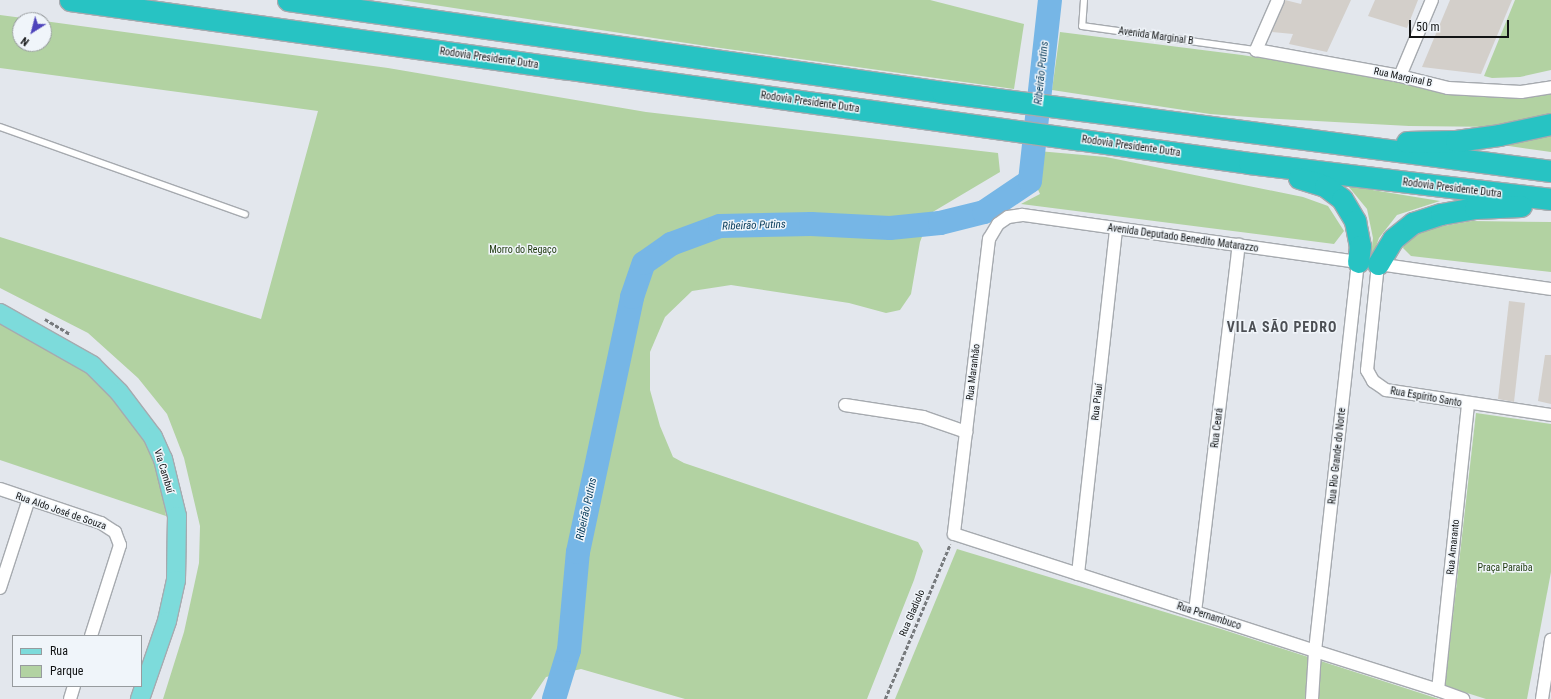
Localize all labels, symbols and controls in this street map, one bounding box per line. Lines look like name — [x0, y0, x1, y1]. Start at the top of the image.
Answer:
north arrow — [12, 12, 52, 52]
scale bar — [1411, 12, 1511, 38]
text: 50 m — [1416, 20, 1440, 34]
street label: Avenida Marginal B — [1118, 25, 1194, 47]
text: N — [19, 34, 32, 49]
water label: Ribeirão Putins — [1032, 41, 1052, 105]
street label: Rodovia Presidente Dutra — [439, 45, 539, 71]
street label: Rua Marginal B — [1373, 65, 1433, 89]
street label: Rodovia Presidente Dutra — [760, 89, 860, 115]
street label: Rodovia Presidente Dutra — [1081, 133, 1181, 159]
street label: Rodovia Presidente Dutra — [1402, 176, 1502, 200]
water label: Ribeirão Putins — [722, 218, 786, 234]
street label: Avenida Deputado Benedito Matarazzo — [1107, 221, 1259, 255]
park label: Morro do Regaço — [489, 244, 557, 256]
district label: VILA SÃO PEDRO — [1227, 319, 1337, 335]
street label: Rua Maranhão — [964, 343, 982, 401]
street label: Rua Piauí — [1089, 383, 1105, 421]
street label: Rua Espírito Santo — [1389, 385, 1463, 409]
street label: Rua Ceará — [1209, 407, 1225, 449]
street label: Rua Rio Grande do Norte — [1326, 407, 1348, 505]
street label: Via Cambuí — [152, 448, 176, 494]
water label: Ribeirão Putins — [574, 477, 600, 541]
street label: Rua Aldo José de Souza — [14, 490, 108, 532]
street label: Rua Amaranto — [1444, 519, 1462, 575]
park label: Praça Paraíba — [1478, 562, 1532, 574]
street label: Rua Gladiolo — [897, 588, 927, 638]
street label: Rua Pernambuco — [1175, 600, 1243, 632]
legend — [12, 635, 142, 687]
text: Rua — [50, 644, 68, 658]
text: Parque — [50, 664, 83, 678]

